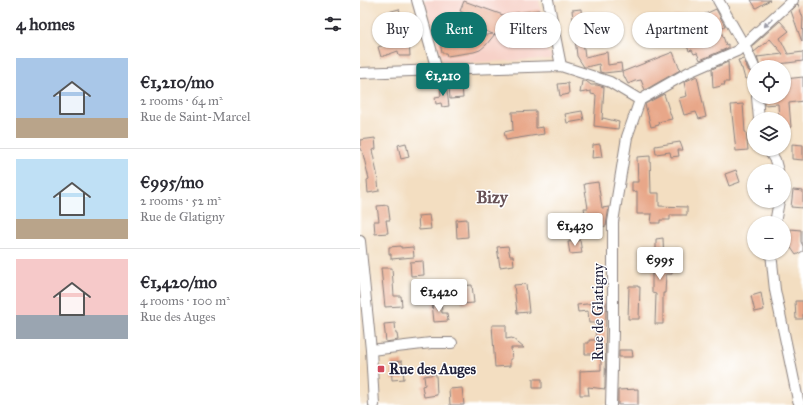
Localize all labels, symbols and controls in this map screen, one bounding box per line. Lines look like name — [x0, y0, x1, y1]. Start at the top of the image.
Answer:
chip: Buy — [372, 12, 423, 48]
chip: Rent — [431, 12, 487, 48]
chip: Filters — [495, 12, 561, 48]
chip: New — [569, 12, 624, 48]
chip: Apartment — [632, 12, 722, 48]
icon: filters — [322, 13, 344, 35]
text: 4 homes — [16, 14, 75, 35]
one-way arrow — [763, 18, 774, 27]
map controls — [747, 60, 791, 260]
button: locate — [747, 60, 791, 104]
pin: €1,210 — [410, 63, 476, 97]
text: €1,210 — [425, 68, 461, 84]
text: €1,210/mo — [140, 72, 214, 93]
icon: home — [48, 74, 96, 122]
text: 2 rooms · 64 m² — [140, 93, 223, 109]
text: Rue de Saint-Marcel — [140, 109, 251, 125]
button: layers — [747, 112, 791, 156]
button: + — [747, 164, 791, 208]
text: €995/mo — [140, 172, 204, 193]
icon: home — [48, 175, 96, 223]
district label: Bizy — [476, 187, 509, 208]
text: 2 rooms · 52 m² — [140, 193, 221, 209]
text: Rue de Glatigny — [140, 209, 225, 225]
pin: €1,430 — [542, 213, 608, 247]
button: − — [747, 216, 791, 260]
text: €1,430 — [557, 218, 593, 234]
pin: €995 — [636, 247, 684, 281]
text: €995 — [646, 252, 674, 268]
street label: Rue de Glatigny — [589, 262, 607, 361]
text: €1,420/mo — [140, 272, 217, 293]
icon: home — [48, 275, 96, 323]
pin: €1,420 — [406, 279, 472, 313]
text: €1,420 — [420, 284, 458, 300]
text: 4 rooms · 100 m² — [140, 293, 230, 309]
text: Rue des Auges — [140, 309, 215, 325]
place label: Rue des Auges — [389, 360, 477, 379]
marker: Rue des Auges — [376, 364, 386, 374]

